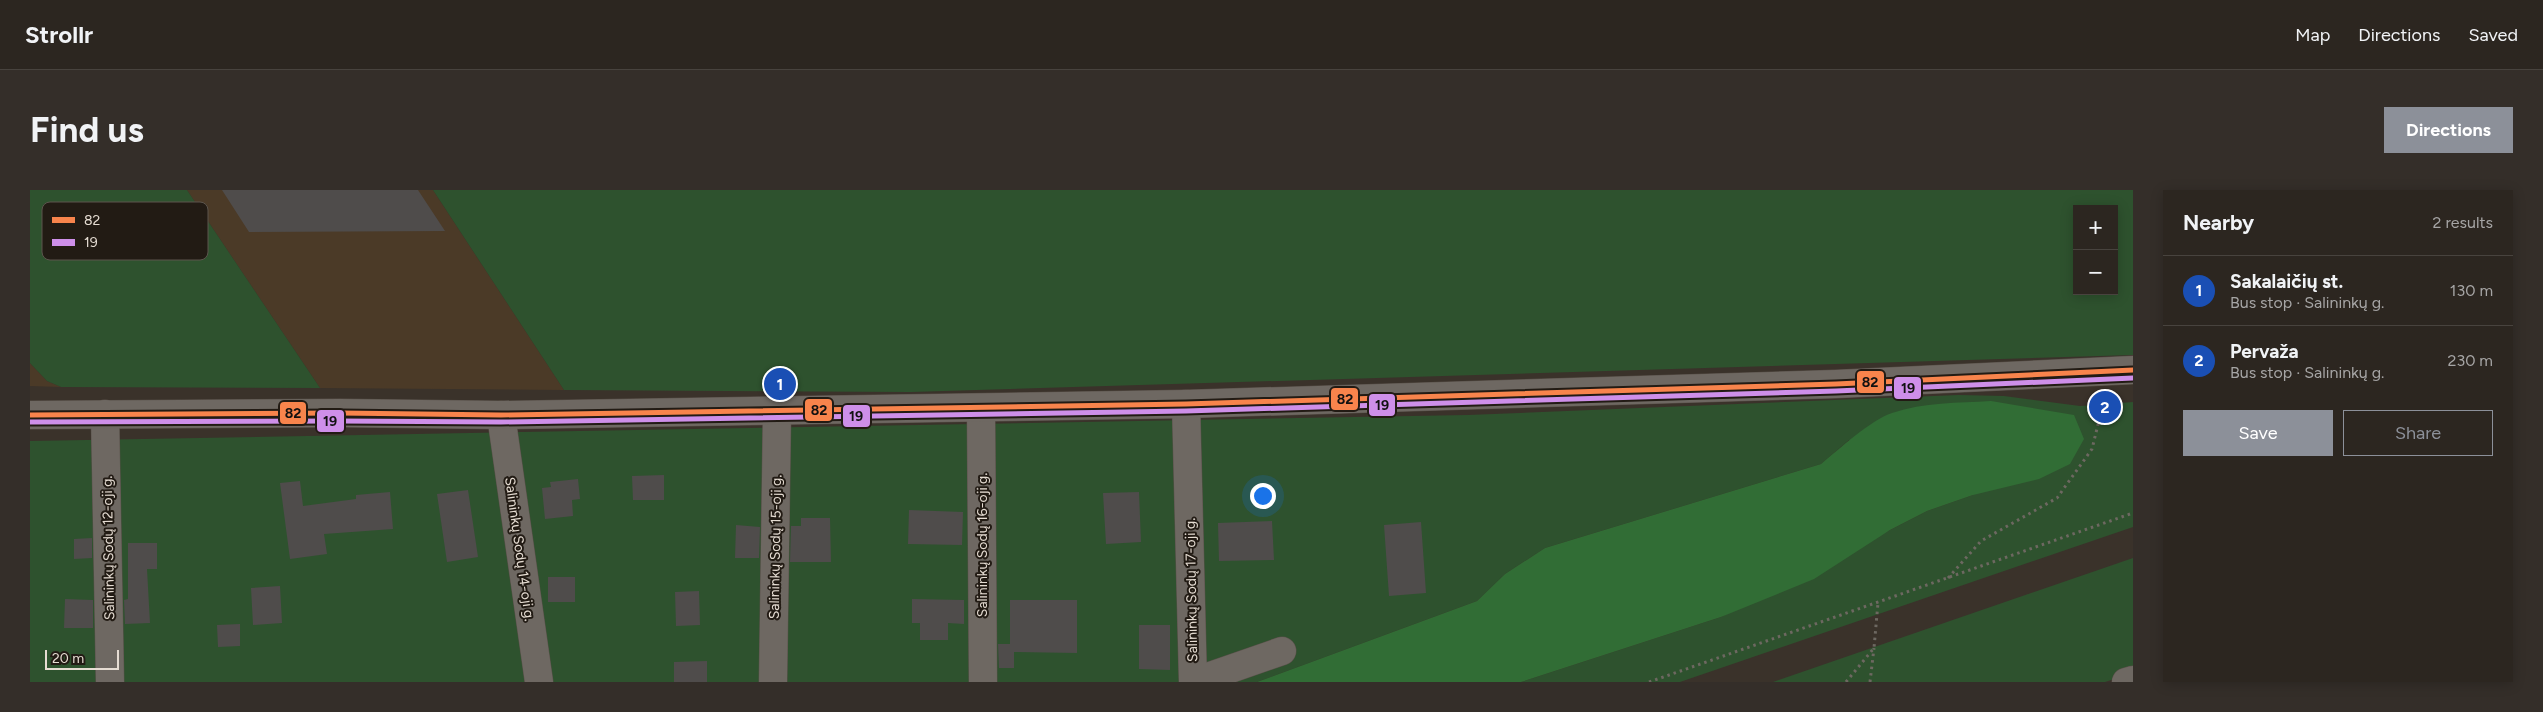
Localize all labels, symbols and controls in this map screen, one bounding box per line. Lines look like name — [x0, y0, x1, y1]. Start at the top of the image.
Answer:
text: Strollr — [25, 20, 93, 49]
text: Map — [2295, 24, 2330, 46]
text: Directions — [2358, 24, 2440, 46]
text: Saved — [2468, 24, 2518, 46]
button: Directions — [2384, 107, 2513, 153]
text: Find us — [30, 109, 144, 151]
legend — [42, 202, 208, 260]
map controls — [2073, 205, 2118, 295]
button: + — [2073, 205, 2118, 250]
text: Nearby — [2183, 210, 2254, 235]
text: 82 — [84, 212, 100, 229]
text: 2 results — [2433, 213, 2493, 232]
text: 19 — [84, 234, 98, 251]
button: − — [2073, 250, 2118, 295]
text: Sakalaičių st. — [2230, 270, 2343, 293]
text: 1 — [2196, 281, 2202, 300]
text: 130 m — [2450, 281, 2493, 300]
text: Bus stop · Salininkų g. — [2230, 293, 2384, 312]
text: Pervaža — [2230, 340, 2299, 363]
text: 2 — [2194, 351, 2204, 370]
text: 230 m — [2448, 351, 2493, 370]
text: Bus stop · Salininkų g. — [2230, 363, 2384, 382]
pin: 1 — [764, 365, 796, 403]
line badge: 82 — [1856, 370, 1885, 394]
text: 82 — [1862, 374, 1878, 391]
line badge: 19 — [1893, 376, 1922, 400]
text: 19 — [1901, 380, 1915, 397]
line badge: 82 — [1330, 387, 1359, 411]
pin: 2 — [2089, 388, 2121, 426]
text: 82 — [1337, 391, 1353, 408]
line badge: 19 — [1368, 393, 1396, 417]
text: 19 — [1375, 397, 1389, 414]
line badge: 82 — [804, 398, 833, 422]
line badge: 82 — [279, 401, 307, 425]
text: 82 — [811, 402, 827, 419]
line badge: 19 — [842, 404, 871, 428]
text: 82 — [285, 405, 301, 422]
text: 19 — [849, 408, 863, 425]
line badge: 19 — [316, 409, 345, 433]
button: Save — [2183, 410, 2333, 456]
button: Share — [2343, 410, 2493, 456]
text: 19 — [323, 413, 337, 430]
street label: Salininkų Sodų 16-oji g. — [974, 473, 991, 617]
street label: Salininkų Sodų 15-oji g. — [766, 474, 785, 619]
street label: Salininkų Sodų 12-oji g. — [99, 476, 118, 620]
street label: Salininkų Sodų 14-oji g. — [501, 476, 538, 622]
your location — [1250, 483, 1276, 509]
street label: Salininkų Sodų 17-oji g. — [1182, 518, 1201, 662]
scale bar — [45, 647, 119, 670]
text: 20 m — [52, 650, 84, 667]

